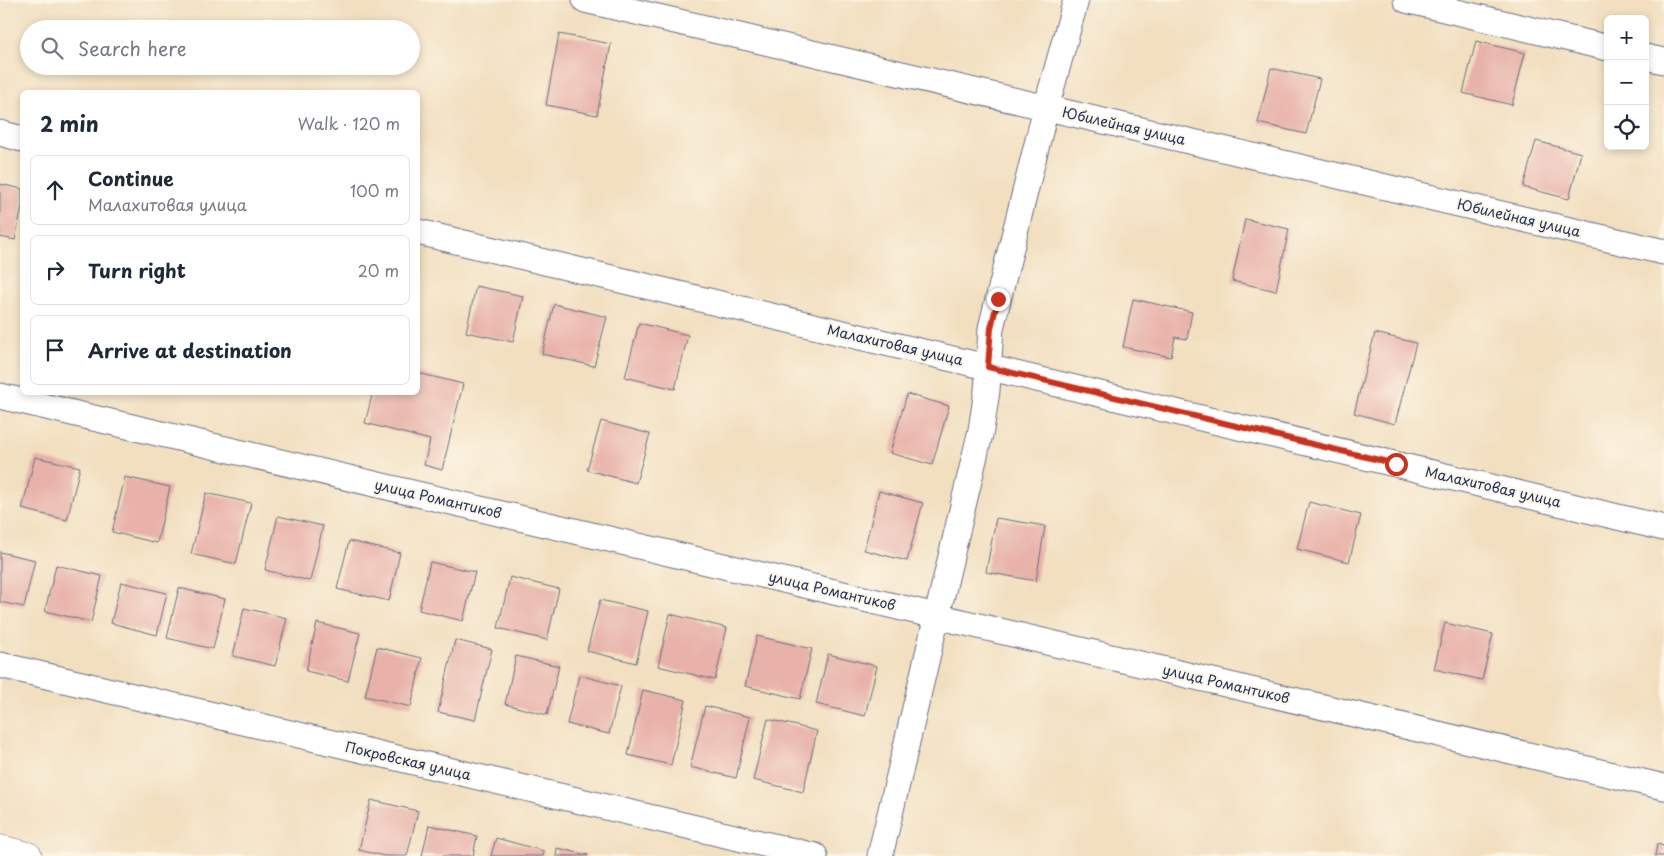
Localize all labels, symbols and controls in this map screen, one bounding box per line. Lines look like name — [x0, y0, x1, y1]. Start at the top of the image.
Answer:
map controls — [1604, 15, 1649, 150]
button: + — [1604, 15, 1649, 60]
search box — [20, 20, 420, 75]
icon: search — [38, 34, 66, 62]
text: Search here — [78, 34, 187, 62]
button: − — [1604, 60, 1649, 105]
street label: Юбилейная улица — [1060, 101, 1188, 150]
button: locate — [1604, 105, 1649, 150]
text: 2 min — [40, 107, 99, 139]
text: Walk · 120 m — [298, 111, 400, 135]
text: Continue — [88, 164, 174, 192]
icon: ahead — [41, 176, 69, 204]
text: 100 m — [350, 178, 399, 202]
text: Малахитовая улица — [88, 192, 247, 216]
street label: Юбилейная улица — [1455, 193, 1583, 242]
icon: right — [41, 256, 69, 284]
text: Turn right — [88, 256, 186, 284]
text: 20 m — [358, 258, 399, 282]
route end — [987, 288, 1010, 311]
street label: Малахитовая улица — [825, 319, 965, 370]
icon: arrive — [41, 336, 69, 364]
text: Arrive at destination — [88, 336, 292, 364]
route start — [1385, 453, 1408, 476]
street label: Малахитовая улица — [1423, 461, 1563, 512]
street label: улица Романтиков — [373, 474, 504, 523]
street label: улица Романтиков — [767, 566, 898, 615]
street label: улица Романтиков — [1161, 659, 1292, 708]
street label: Покровская улица — [343, 736, 473, 785]

